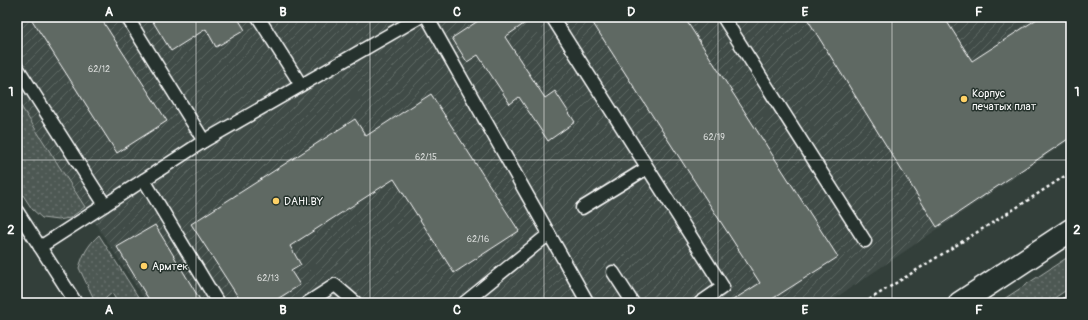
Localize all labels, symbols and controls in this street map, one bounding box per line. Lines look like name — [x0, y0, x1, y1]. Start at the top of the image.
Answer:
text: A — [105, 4, 114, 20]
text: B — [279, 4, 287, 20]
text: C — [453, 4, 461, 20]
text: D — [627, 4, 635, 20]
text: E — [802, 4, 809, 20]
text: F — [975, 4, 983, 20]
house number: 62/12 — [88, 64, 110, 75]
text: 1 — [8, 84, 14, 100]
text: 1 — [1074, 84, 1080, 100]
place label: Корпус печатых плат — [972, 87, 1037, 113]
marker: Корпус печатых плат — [959, 94, 969, 104]
house number: 62/19 — [703, 132, 725, 143]
house number: 62/15 — [415, 152, 437, 163]
place label: DAHI.BY — [284, 195, 324, 208]
marker: DAHI.BY — [271, 196, 281, 206]
text: 2 — [7, 222, 15, 238]
text: 2 — [1073, 222, 1081, 238]
house number: 62/16 — [467, 234, 489, 245]
place label: Армтек — [152, 260, 189, 273]
marker: Армтек — [139, 261, 149, 271]
house number: 62/13 — [257, 273, 279, 284]
text: A — [105, 302, 114, 318]
text: B — [279, 302, 287, 318]
text: C — [453, 302, 461, 318]
text: D — [627, 302, 635, 318]
text: E — [802, 302, 809, 318]
text: F — [975, 302, 983, 318]

